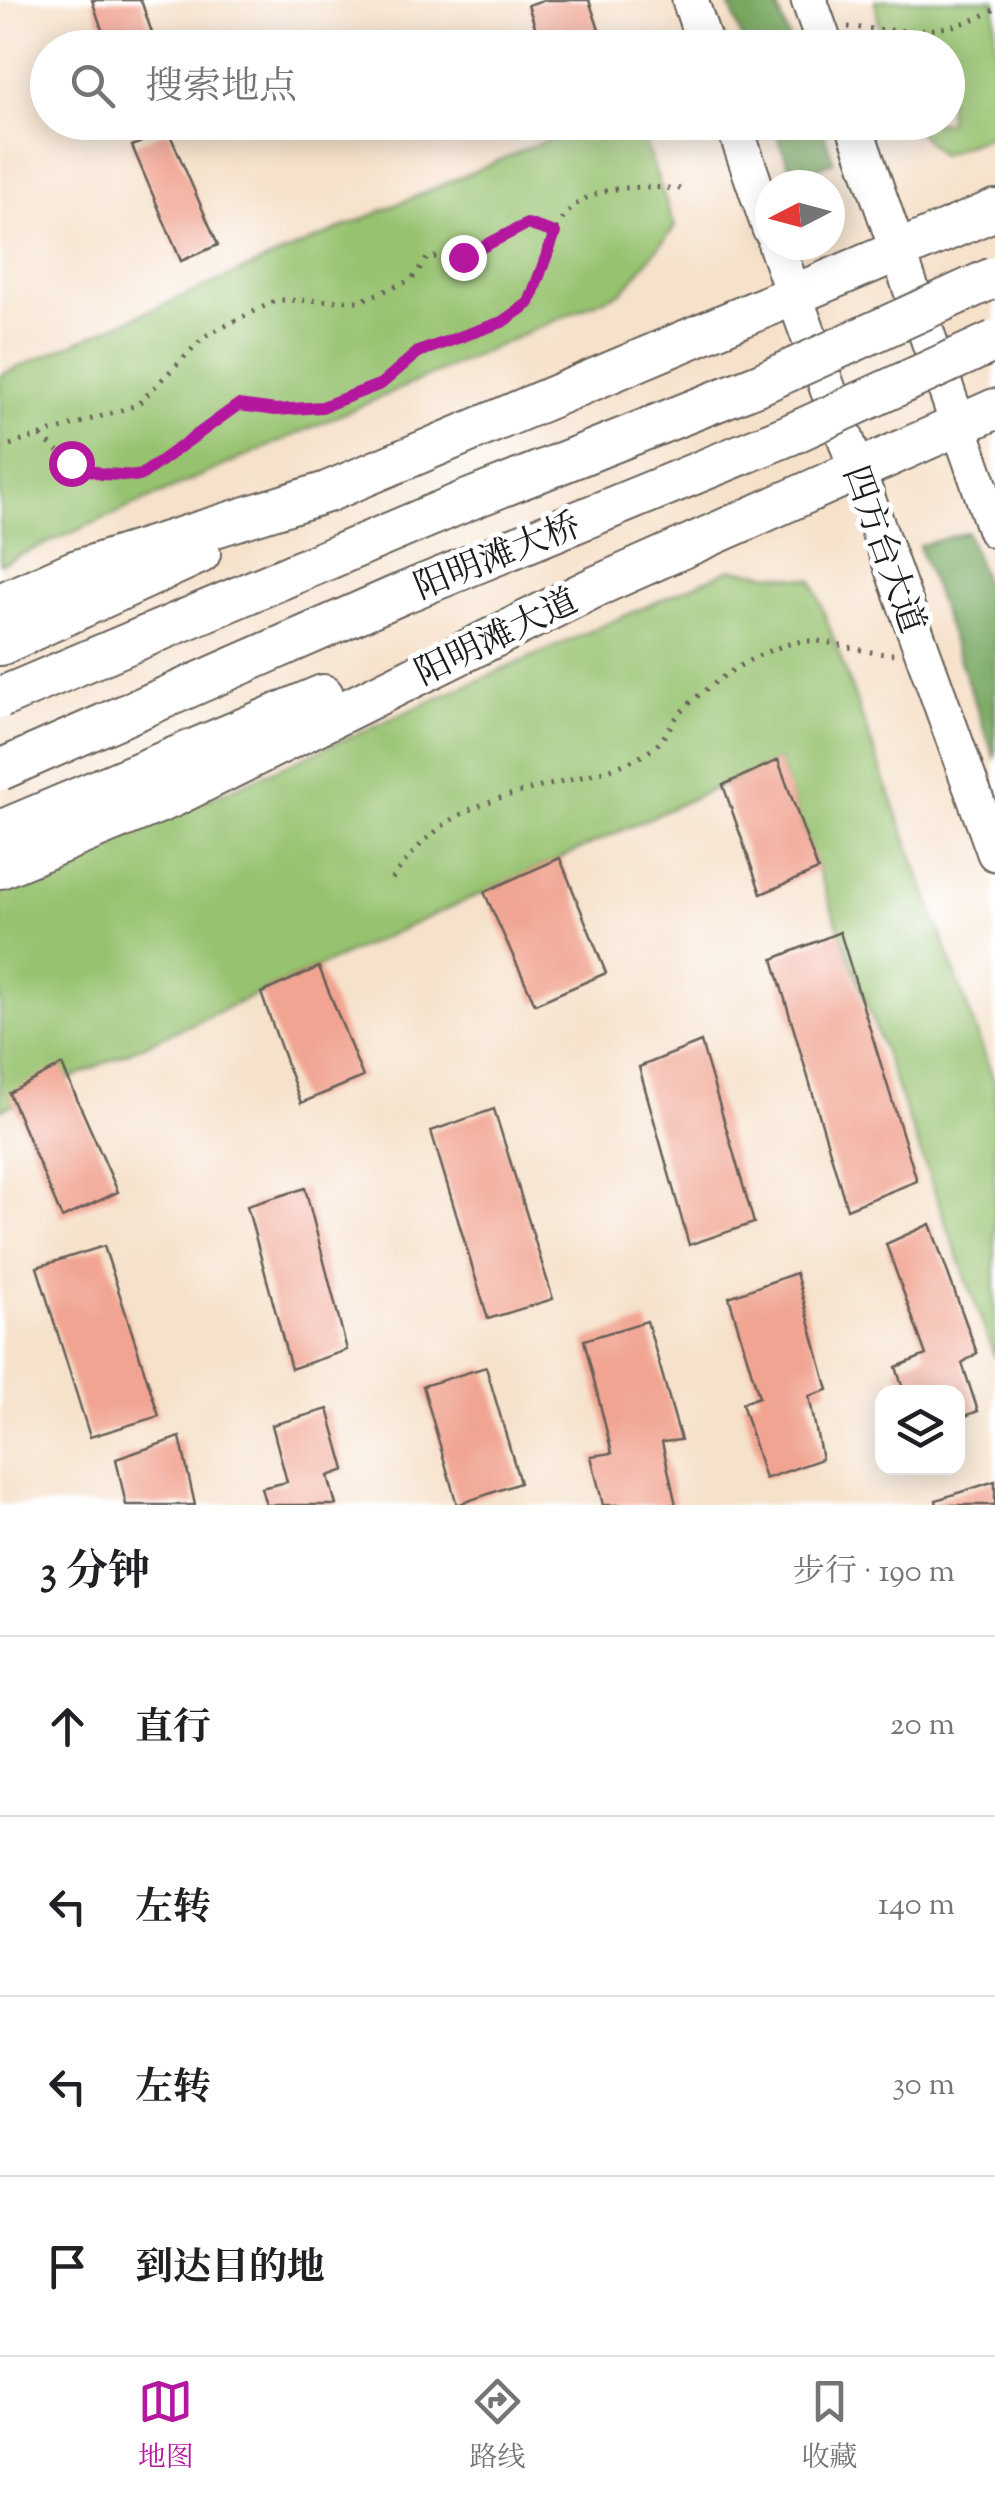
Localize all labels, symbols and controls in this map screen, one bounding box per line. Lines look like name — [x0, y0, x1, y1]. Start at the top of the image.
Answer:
search box — [30, 30, 965, 140]
icon: search — [65, 58, 120, 113]
text: 搜索地点 — [145, 62, 297, 116]
north arrow — [755, 170, 845, 260]
route end — [441, 235, 487, 281]
route start — [49, 441, 95, 487]
street label: 四方台大道 — [828, 459, 936, 641]
street label: 阳明滩大桥 — [408, 502, 589, 615]
street label: 阳明滩大道 — [408, 578, 587, 700]
map controls — [875, 1385, 965, 1475]
button: layers — [875, 1385, 965, 1475]
text: 3 分钟 — [40, 1544, 150, 1604]
text: 步行 · 190 m — [793, 1550, 955, 1596]
icon: ahead — [40, 1699, 95, 1754]
text: 直行 — [135, 1703, 211, 1757]
text: 20 m — [890, 1703, 955, 1749]
icon: left — [40, 1879, 95, 1934]
text: 左转 — [135, 1883, 211, 1937]
text: 140 m — [878, 1883, 955, 1929]
icon: left — [40, 2059, 95, 2114]
text: 左转 — [135, 2063, 211, 2117]
text: 30 m — [892, 2063, 955, 2109]
icon: arrive — [40, 2239, 95, 2294]
text: 到达目的地 — [135, 2243, 325, 2297]
tab: 地图 — [138, 2374, 194, 2479]
tab: 路线 — [469, 2374, 525, 2479]
tab: 收藏 — [801, 2374, 857, 2479]

